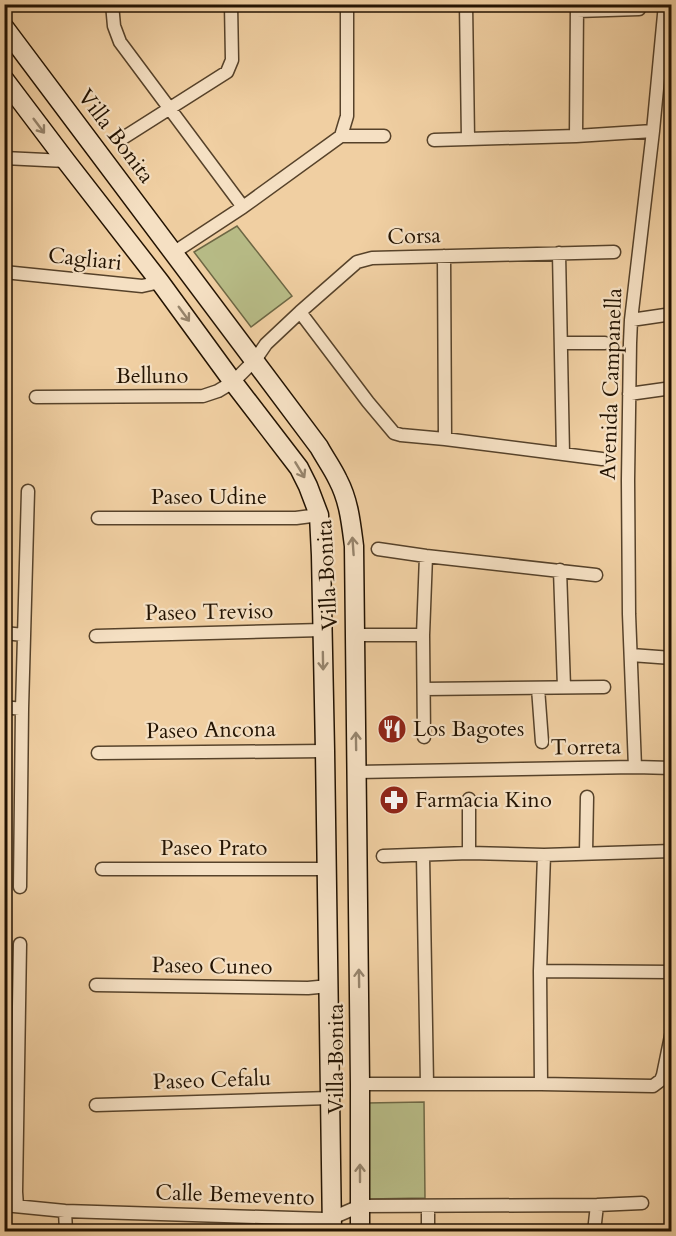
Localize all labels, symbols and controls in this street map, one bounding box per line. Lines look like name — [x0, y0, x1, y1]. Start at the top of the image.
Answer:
street label: Villa Bonita — [71, 83, 162, 190]
one-way arrow — [33, 117, 46, 133]
street label: Corsa — [387, 220, 442, 252]
street label: Cagliari — [47, 240, 123, 278]
street label: Avenida Campanella — [593, 287, 629, 480]
one-way arrow — [177, 306, 190, 322]
street label: Belluno — [116, 361, 188, 391]
one-way arrow — [294, 461, 306, 478]
street label: Paseo Udine — [151, 482, 267, 512]
street label: Villa Bonita — [309, 518, 345, 631]
one-way arrow — [348, 537, 359, 557]
street label: Paseo Treviso — [145, 596, 274, 628]
one-way arrow — [317, 651, 329, 671]
restaurant icon: Los Bagotes — [376, 713, 408, 745]
street label: Paseo Ancona — [146, 714, 277, 746]
place label: Los Bagotes — [413, 714, 524, 744]
street label: Torreta — [550, 731, 622, 763]
one-way arrow — [350, 732, 362, 752]
pharmacy icon: Farmacia Kino — [378, 784, 410, 816]
place label: Farmacia Kino — [415, 785, 552, 815]
street label: Paseo Prato — [160, 833, 268, 863]
street label: Paseo Cuneo — [151, 950, 273, 982]
one-way arrow — [353, 969, 365, 989]
street label: Villa Bonita — [321, 1003, 351, 1114]
street label: Paseo Cefalu — [152, 1063, 272, 1097]
one-way arrow — [354, 1164, 366, 1184]
street label: Calle Bemevento — [155, 1177, 315, 1213]

